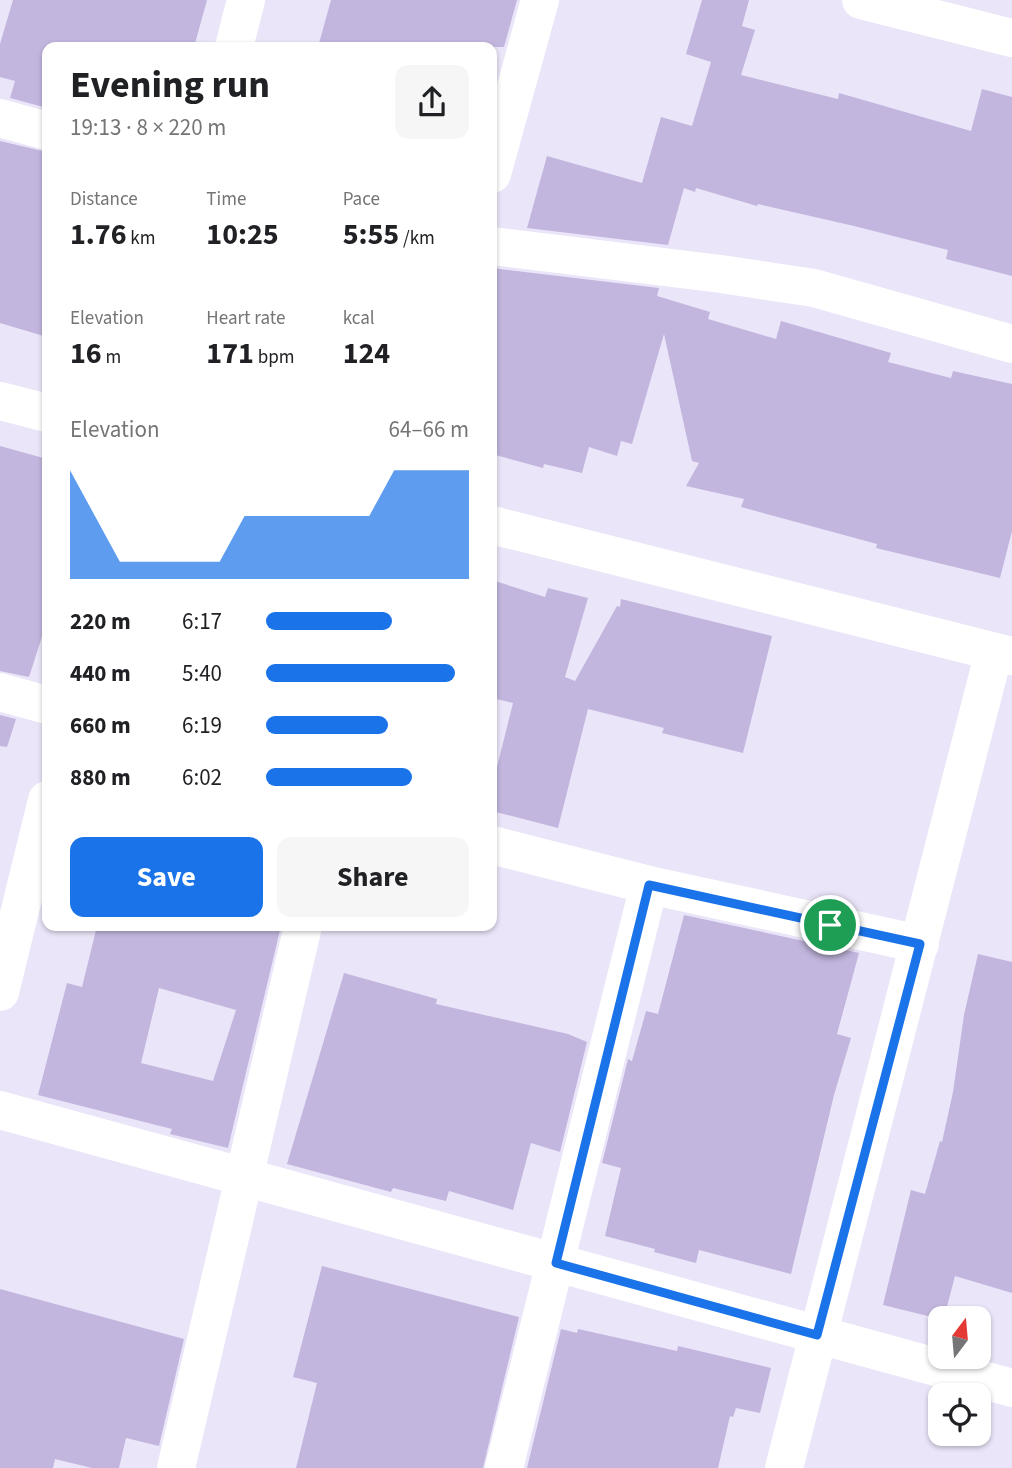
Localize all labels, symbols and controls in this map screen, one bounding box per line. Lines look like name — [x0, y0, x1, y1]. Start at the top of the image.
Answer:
text: Evening run — [70, 58, 270, 112]
button: share — [395, 65, 469, 139]
text: 19:13 · 8 × 220 m — [70, 111, 226, 144]
text: Distance — [70, 186, 138, 213]
text: Time — [206, 186, 246, 213]
text: Pace — [343, 186, 380, 213]
text: 1.76 — [70, 213, 127, 256]
text: 10:25 — [206, 213, 279, 256]
text: 5:55 — [343, 213, 399, 256]
text: km — [127, 225, 156, 252]
text: /km — [399, 225, 435, 252]
text: Elevation — [70, 305, 144, 332]
text: Heart rate — [206, 305, 285, 332]
text: kcal — [343, 305, 375, 332]
text: 16 — [70, 332, 102, 375]
text: 171 — [206, 332, 254, 375]
text: 124 — [343, 332, 390, 375]
text: m — [102, 344, 121, 371]
text: bpm — [254, 344, 294, 371]
text: Elevation — [70, 413, 160, 446]
text: 64–66 m — [389, 413, 469, 446]
text: 220 m — [70, 605, 131, 638]
text: 6:17 — [182, 605, 222, 638]
text: 440 m — [70, 657, 131, 690]
text: 5:40 — [182, 657, 222, 690]
text: 660 m — [70, 709, 131, 742]
text: 6:19 — [182, 709, 222, 742]
text: 880 m — [70, 761, 131, 794]
text: 6:02 — [182, 761, 222, 794]
button: Save — [70, 837, 263, 917]
button: Share — [277, 837, 469, 917]
pin — [800, 895, 860, 955]
icon: arrive — [811, 906, 849, 944]
north arrow — [928, 1306, 990, 1368]
map controls — [928, 1306, 991, 1446]
button: locate — [928, 1383, 991, 1446]

